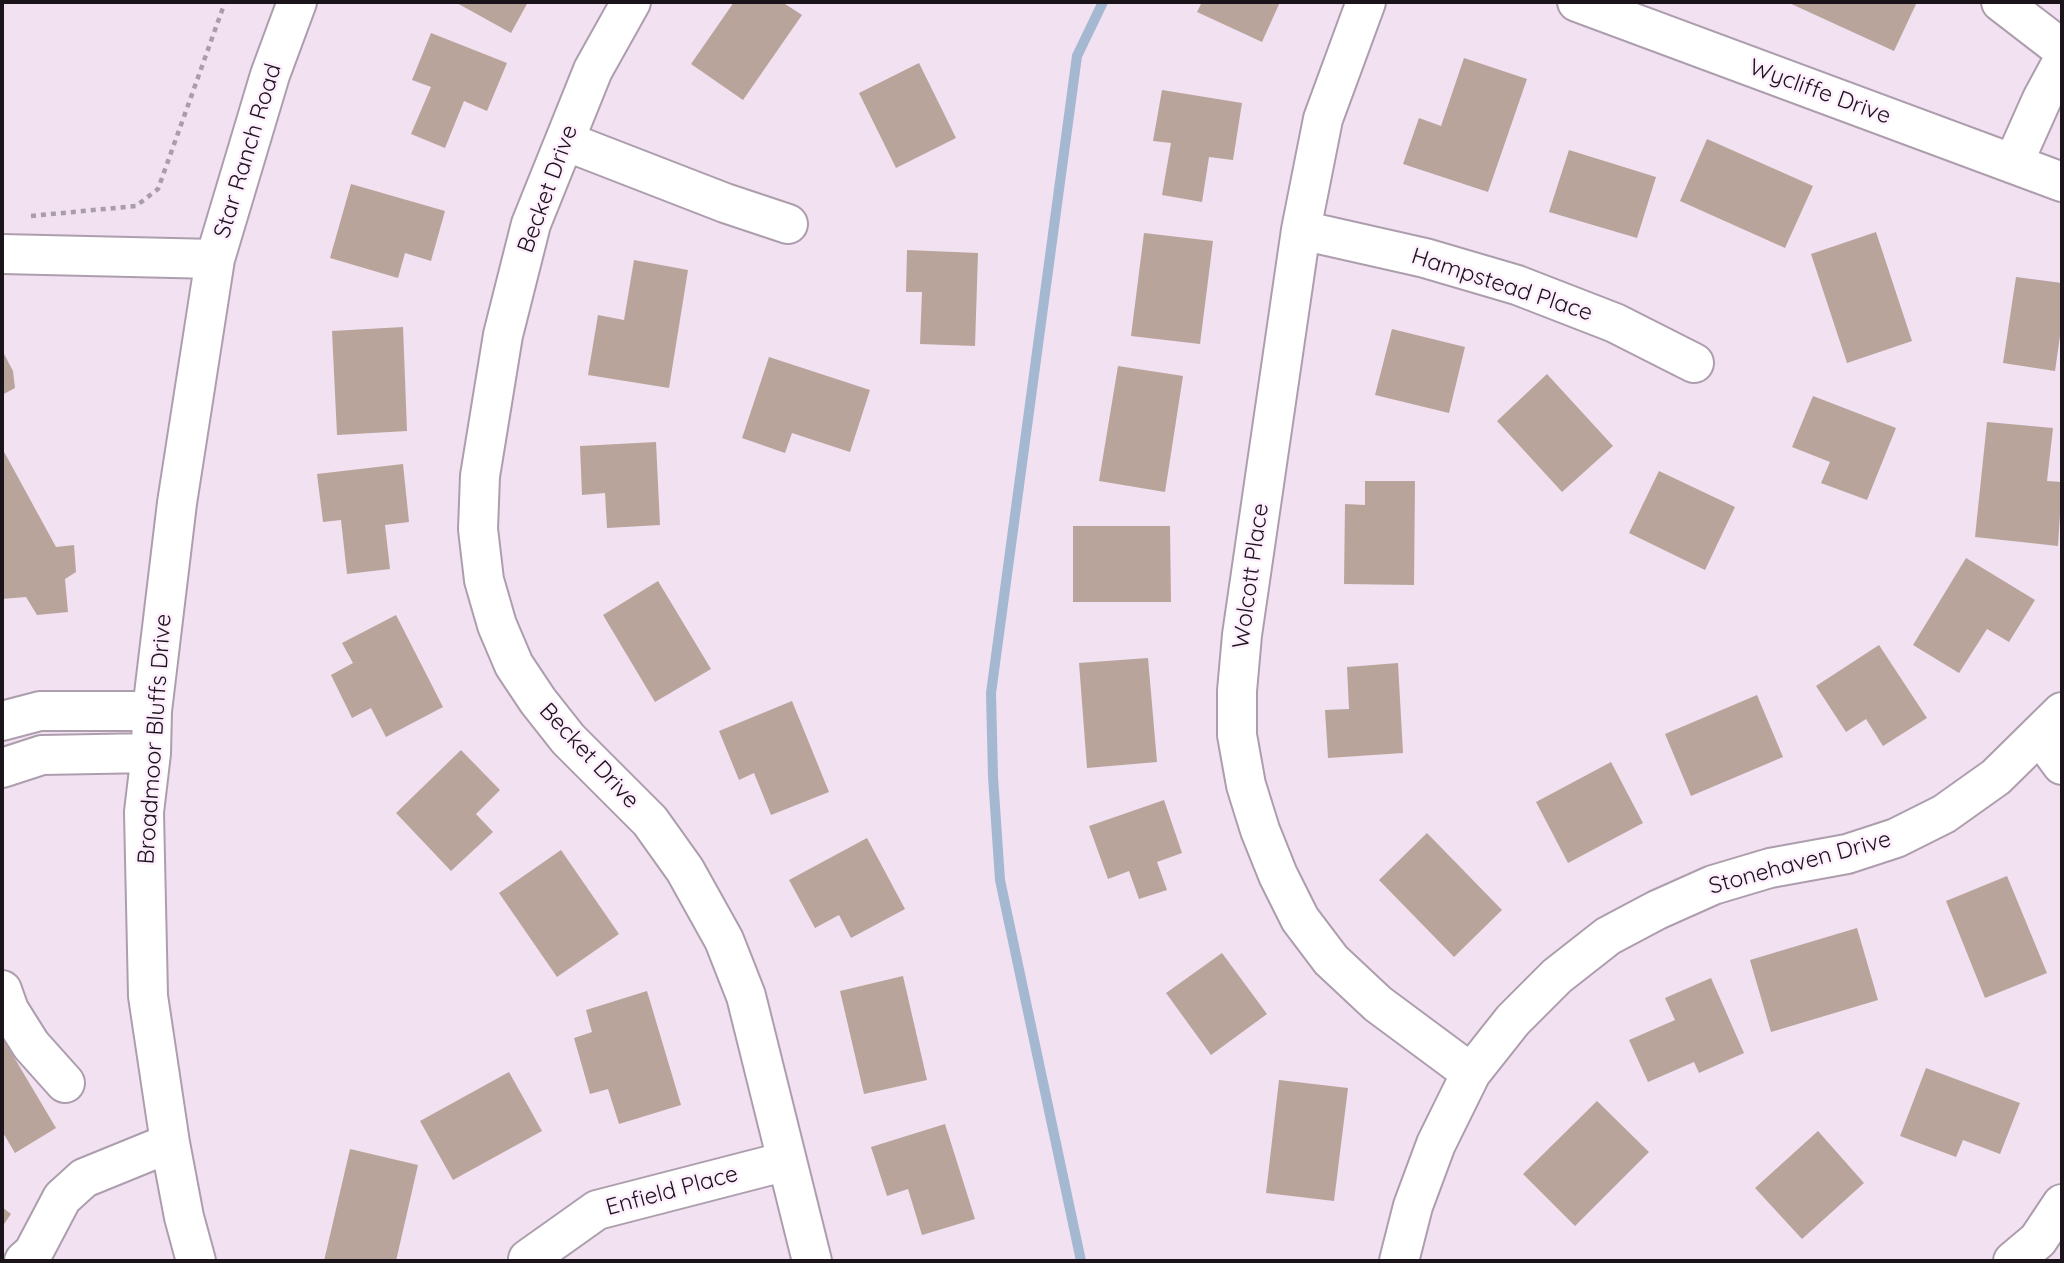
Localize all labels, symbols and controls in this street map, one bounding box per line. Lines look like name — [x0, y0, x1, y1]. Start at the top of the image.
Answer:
street label: Wycliffe Drive — [1746, 54, 1894, 130]
street label: Star Ranch Road — [208, 60, 288, 242]
street label: Becket Drive — [512, 121, 584, 257]
street label: Hampstead Place — [1408, 243, 1596, 327]
street label: Wolcott Place — [1227, 502, 1275, 650]
street label: Broadmoor Bluffs Drive — [132, 613, 178, 865]
street label: Becket Drive — [533, 698, 645, 814]
street label: Stonehaven Drive — [1706, 825, 1894, 901]
street label: Enfield Place — [603, 1160, 741, 1222]

